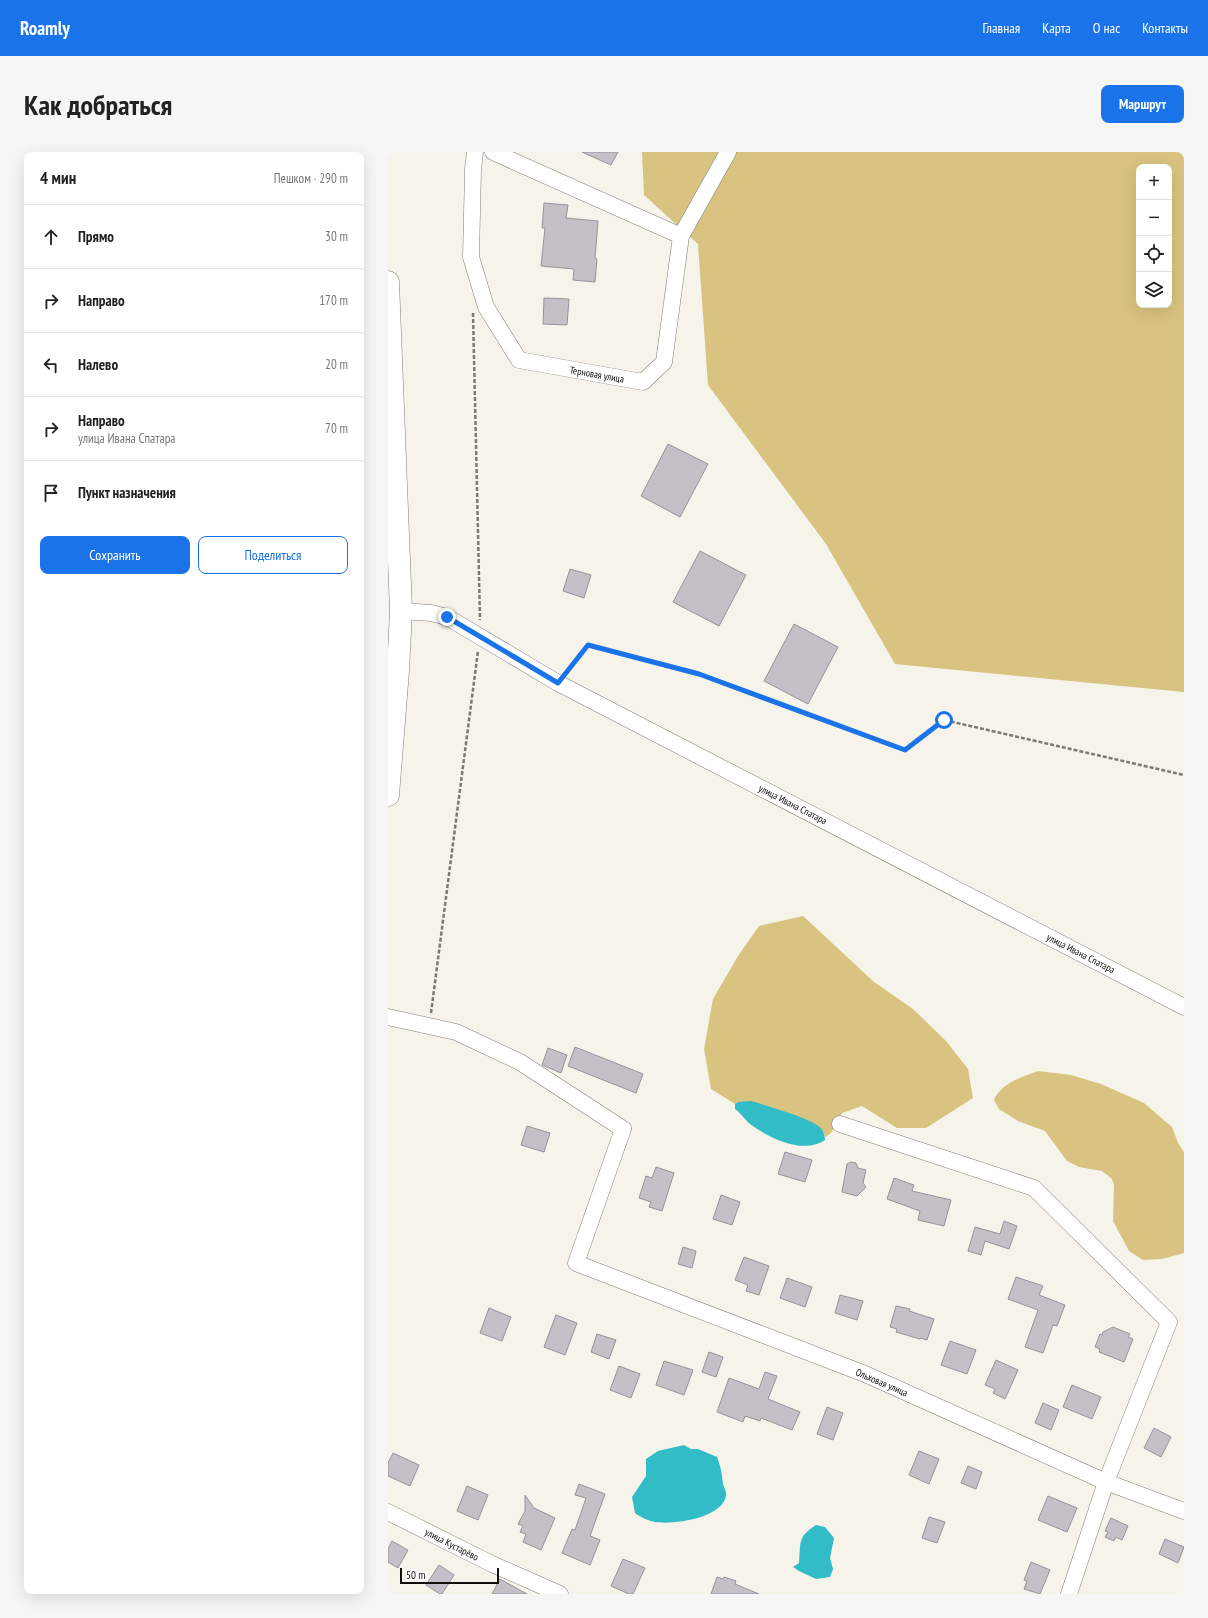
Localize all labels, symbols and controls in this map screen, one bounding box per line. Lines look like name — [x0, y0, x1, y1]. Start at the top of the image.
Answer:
text: Roamly — [20, 16, 70, 40]
text: Главная — [982, 19, 1020, 37]
text: Карта — [1042, 19, 1071, 37]
text: О нас — [1093, 19, 1120, 37]
text: Контакты — [1142, 19, 1188, 37]
button: Маршрут — [1101, 85, 1184, 123]
text: Как добраться — [24, 86, 172, 123]
map controls — [1136, 164, 1172, 308]
button: + — [1136, 164, 1172, 200]
text: 4 мин — [40, 167, 76, 189]
text: Пешком · 290 m — [274, 170, 348, 187]
button: − — [1136, 200, 1172, 236]
icon: ahead — [40, 226, 62, 248]
text: Прямо — [78, 227, 114, 246]
text: 30 m — [325, 228, 348, 245]
button: locate — [1136, 236, 1172, 272]
button: layers — [1136, 272, 1172, 308]
icon: right — [40, 290, 62, 312]
text: Направо — [78, 291, 125, 310]
text: 170 m — [319, 292, 348, 309]
icon: left — [40, 354, 62, 376]
text: Налево — [78, 355, 118, 374]
text: 20 m — [325, 356, 348, 373]
street label: Терновая улица — [569, 363, 625, 386]
text: Направо — [78, 411, 125, 430]
icon: right — [40, 418, 62, 440]
text: 70 m — [325, 420, 348, 437]
text: улица Ивана Спатара — [78, 430, 176, 447]
icon: arrive — [40, 482, 62, 504]
text: Пункт назначения — [78, 483, 176, 502]
button: Сохранить — [40, 536, 190, 574]
button: Поделиться — [198, 536, 348, 574]
route end — [438, 608, 456, 626]
route start — [935, 711, 953, 729]
street label: улица Ивана Спатара — [756, 782, 829, 827]
street label: улица Ивана Спатара — [1044, 931, 1117, 976]
street label: Ольховая улица — [854, 1366, 910, 1399]
street label: улица Кустарёво — [423, 1525, 481, 1564]
scale bar — [400, 1566, 499, 1585]
text: 50 m — [406, 1568, 425, 1582]

